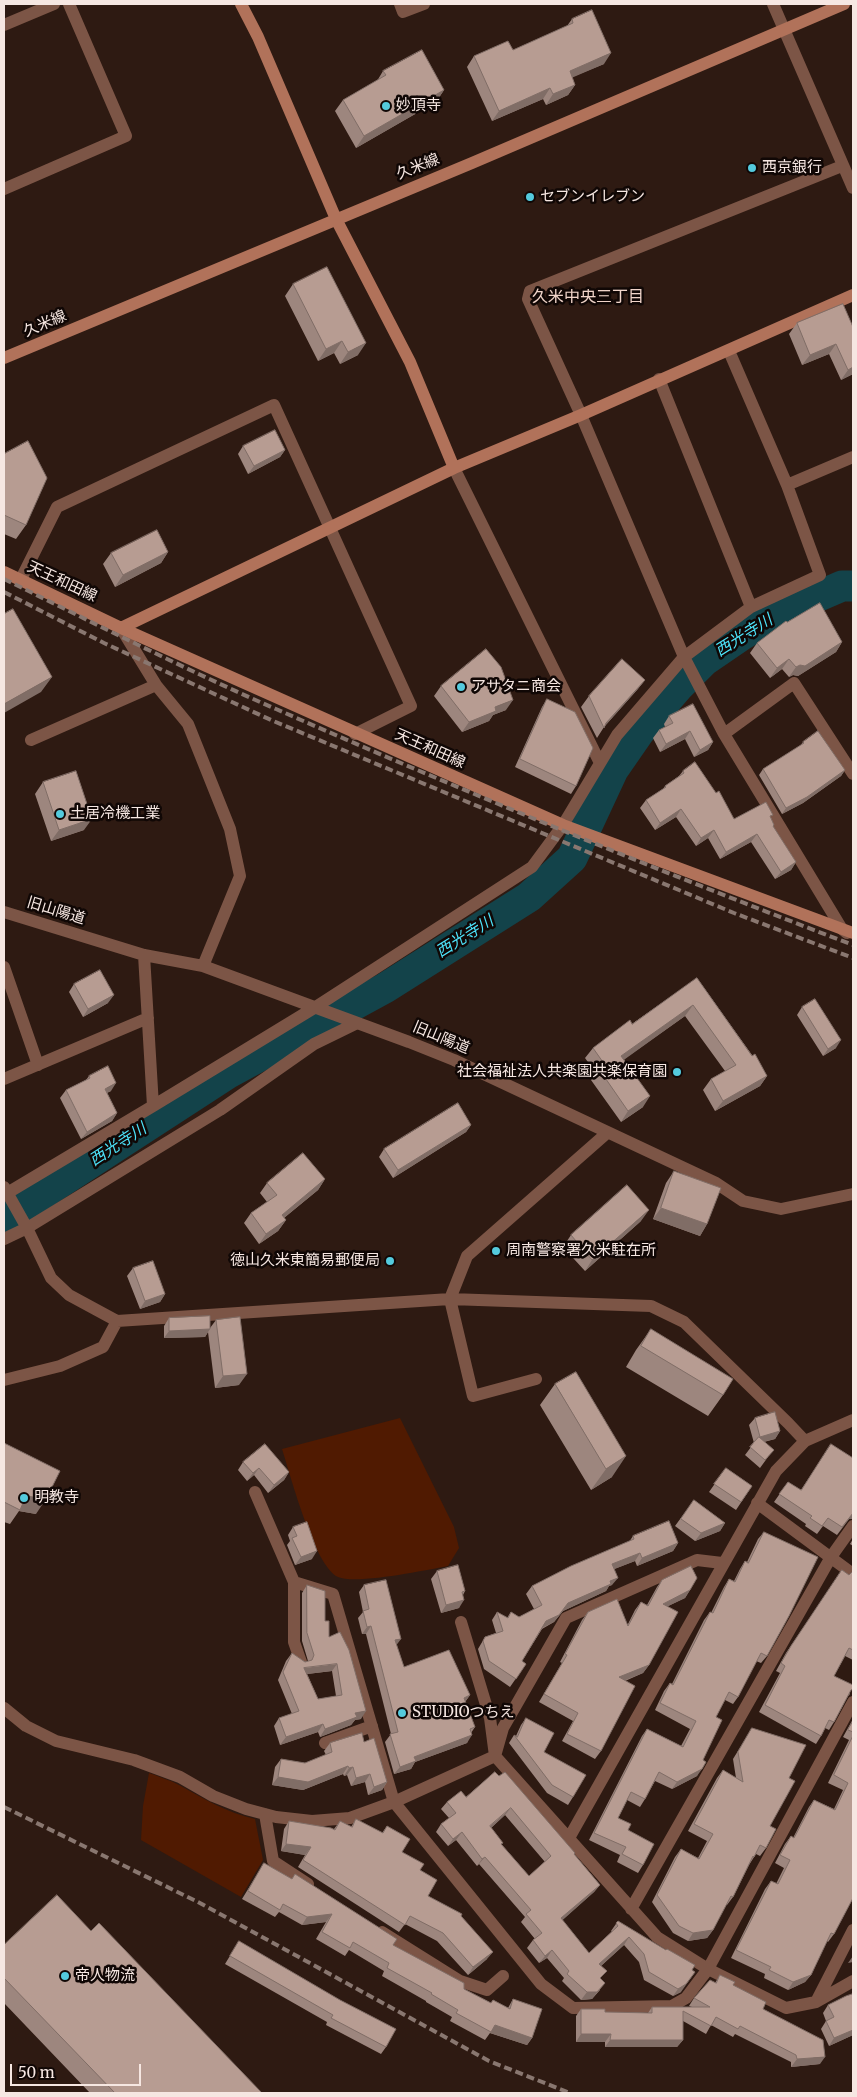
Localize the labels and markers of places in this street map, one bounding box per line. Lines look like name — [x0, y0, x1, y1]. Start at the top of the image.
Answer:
place label: 妙頂寺 — [396, 97, 441, 115]
marker: 妙頂寺 — [380, 100, 392, 112]
place label: 西京銀行 — [762, 159, 822, 177]
marker: 西京銀行 — [746, 162, 758, 174]
place label: セブンイレブン — [540, 188, 645, 206]
marker: セブンイレブン — [524, 191, 536, 203]
place label: アサタニ商会 — [471, 678, 561, 696]
marker: アサタニ商会 — [455, 681, 467, 693]
place label: 土居冷機工業 — [70, 805, 160, 823]
marker: 土居冷機工業 — [54, 808, 66, 820]
place label: 社会福祉法人共楽園共楽保育園 — [457, 1063, 667, 1081]
marker: 社会福祉法人共楽園共楽保育園 — [671, 1066, 683, 1078]
place label: 周南警察署久米駐在所 — [506, 1242, 656, 1260]
marker: 周南警察署久米駐在所 — [490, 1245, 502, 1257]
place label: 徳山久米東簡易郵便局 — [230, 1252, 380, 1270]
marker: 徳山久米東簡易郵便局 — [384, 1255, 396, 1267]
place label: 明教寺 — [34, 1489, 79, 1507]
marker: 明教寺 — [18, 1492, 30, 1504]
place label: STUDIOつちえ — [412, 1704, 515, 1722]
marker: STUDIOつちえ — [396, 1707, 408, 1719]
place label: 帝人物流 — [75, 1967, 135, 1985]
marker: 帝人物流 — [59, 1970, 71, 1982]

